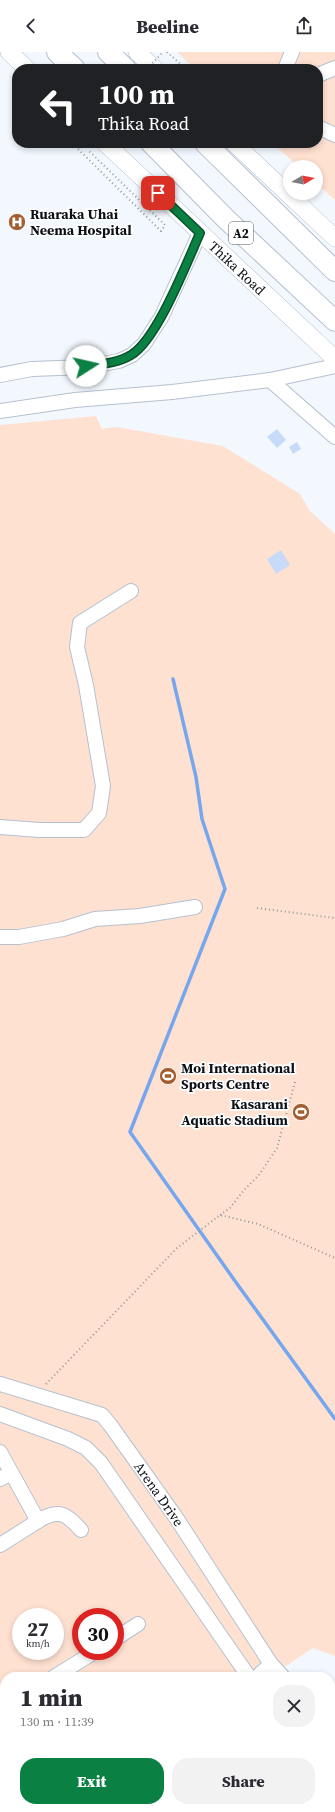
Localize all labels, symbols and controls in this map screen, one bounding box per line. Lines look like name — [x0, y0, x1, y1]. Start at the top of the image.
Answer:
text: Beeline — [136, 14, 199, 39]
icon: back — [20, 15, 42, 37]
icon: share — [293, 15, 315, 37]
text: 100 m — [98, 75, 175, 113]
icon: left — [32, 80, 84, 132]
text: Thika Road — [98, 111, 189, 136]
north arrow — [283, 160, 323, 200]
map controls — [283, 160, 323, 200]
pin — [141, 176, 175, 210]
icon: arrive — [147, 182, 169, 204]
place label: Ruaraka Uhai Neema Hospital — [30, 204, 132, 240]
hospital icon: Ruaraka Uhai Neema Hospital — [7, 212, 27, 232]
road number: A2 — [229, 222, 253, 244]
street label: Thika Road — [204, 237, 270, 300]
position arrow — [65, 345, 107, 387]
place label: Moi International Sports Centre — [181, 1058, 296, 1094]
sports icon: Moi International Sports Centre — [158, 1066, 178, 1086]
place label: Kasarani Aquatic Stadium — [181, 1094, 289, 1130]
sports icon: Kasarani Aquatic Stadium — [291, 1102, 311, 1122]
street label: Arena Drive — [129, 1458, 189, 1530]
speed limit sign: 30 — [72, 1608, 124, 1660]
text: 27 — [27, 1615, 49, 1643]
text: km/h — [26, 1637, 50, 1650]
text: 1 min — [20, 1681, 83, 1714]
button: close — [273, 1685, 315, 1727]
text: 130 m · 11:39 — [20, 1713, 94, 1730]
button: Exit — [20, 1758, 164, 1804]
button: Share — [172, 1758, 315, 1804]

